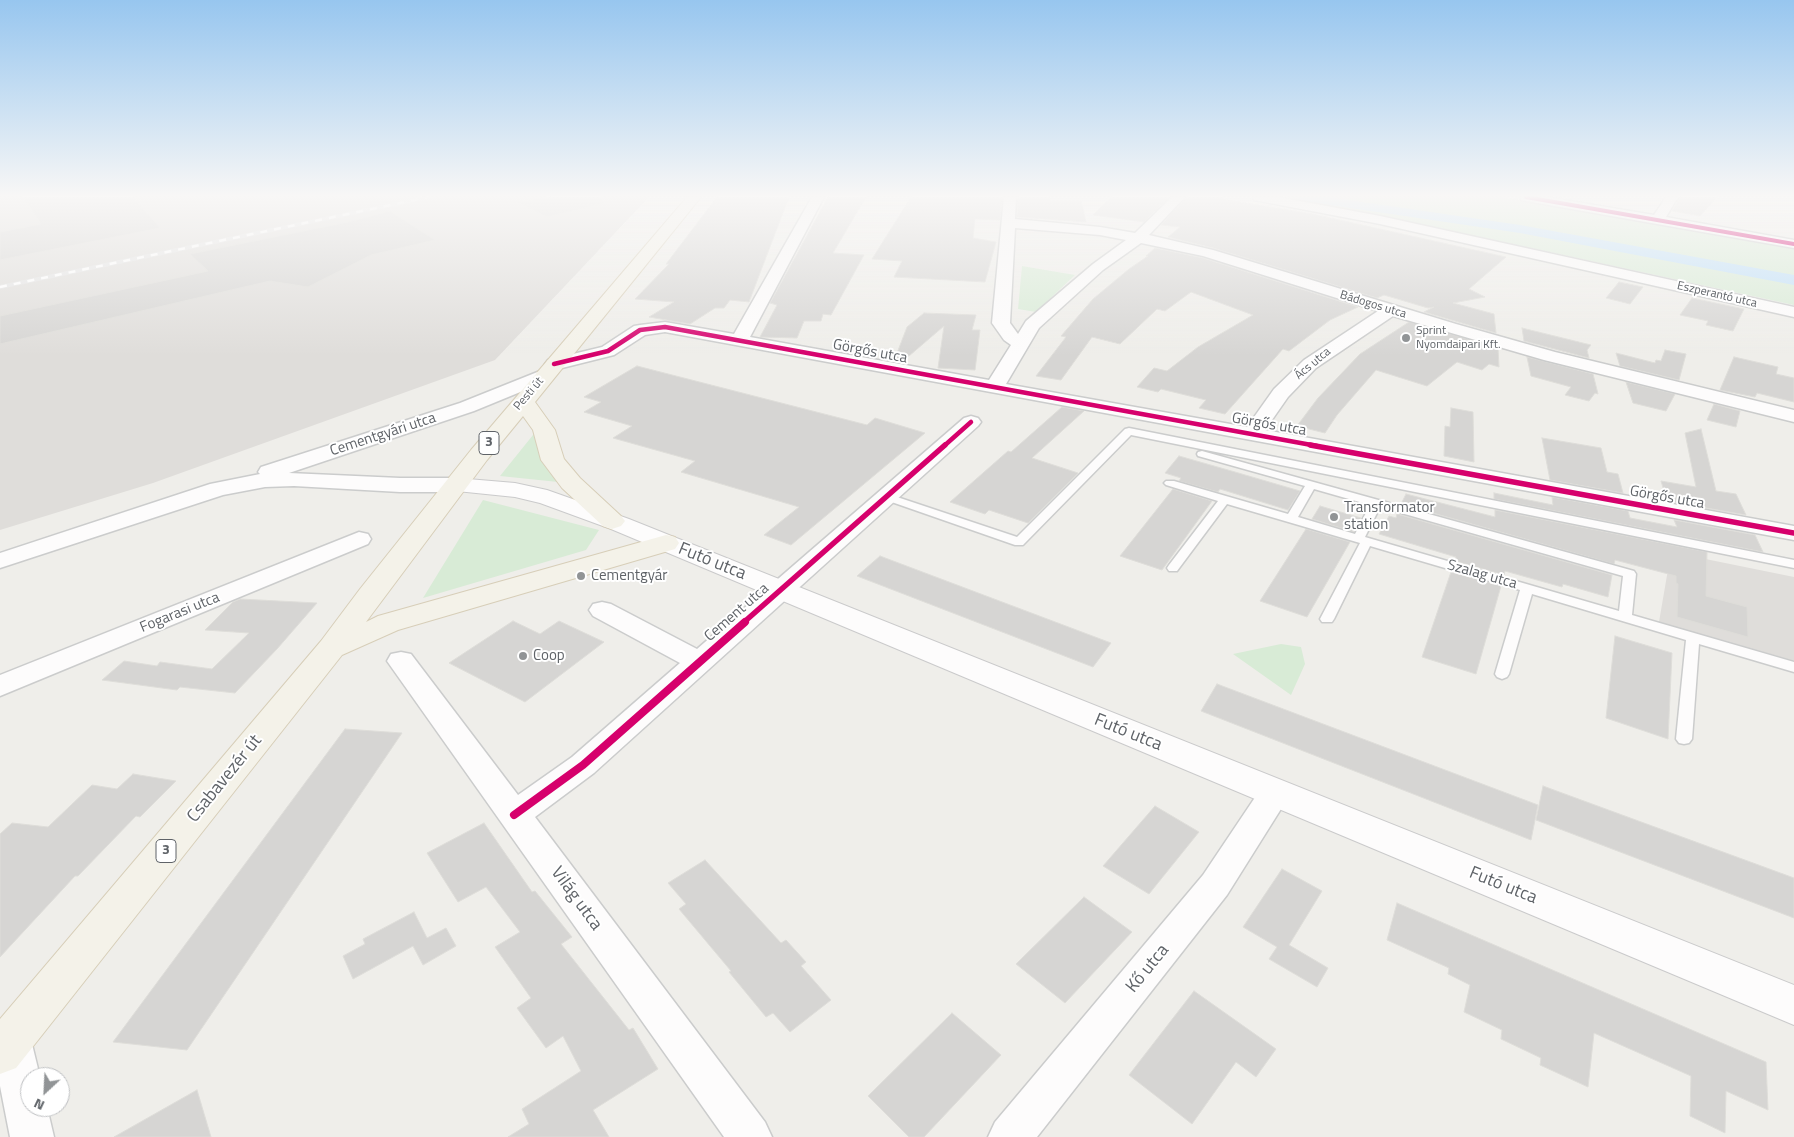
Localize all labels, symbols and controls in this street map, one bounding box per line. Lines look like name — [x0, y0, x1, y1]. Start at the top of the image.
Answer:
street label: Eszperantó utca — [1676, 279, 1758, 311]
street label: Bádogos utca — [1338, 288, 1408, 322]
place label: Sprint Nyomdaipari Kft. — [1416, 324, 1500, 352]
marker: Sprint Nyomdaipari Kft. — [1400, 332, 1412, 344]
street label: Görgős utca — [831, 336, 909, 368]
street label: Ács utca — [1292, 345, 1334, 383]
street label: Pesti út — [511, 375, 547, 413]
street label: Cementgyári utca — [328, 409, 438, 461]
street label: Görgős utca — [1230, 410, 1308, 440]
road number: 3 — [479, 432, 499, 454]
street label: Görgős utca — [1628, 483, 1706, 513]
place label: Transformator station — [1344, 499, 1435, 534]
marker: Transformator station — [1328, 511, 1340, 523]
street label: Futó utca — [675, 539, 749, 585]
street label: Szalag utca — [1445, 556, 1519, 594]
place label: Cementgyár — [591, 567, 667, 585]
marker: Cementgyár — [575, 570, 587, 582]
street label: Cement utca — [701, 580, 773, 646]
street label: Fogarasi utca — [138, 589, 222, 637]
place label: Coop — [533, 647, 565, 665]
marker: Coop — [517, 650, 529, 662]
street label: Futó utca — [1091, 710, 1165, 756]
street label: Csabavezér út — [183, 731, 267, 827]
road number: 3 — [156, 839, 176, 862]
street label: Világ utca — [546, 863, 606, 935]
street label: Futó utca — [1466, 863, 1540, 909]
street label: Kő utca — [1122, 940, 1174, 998]
north arrow — [20, 1067, 70, 1117]
text: N — [30, 1094, 48, 1117]

